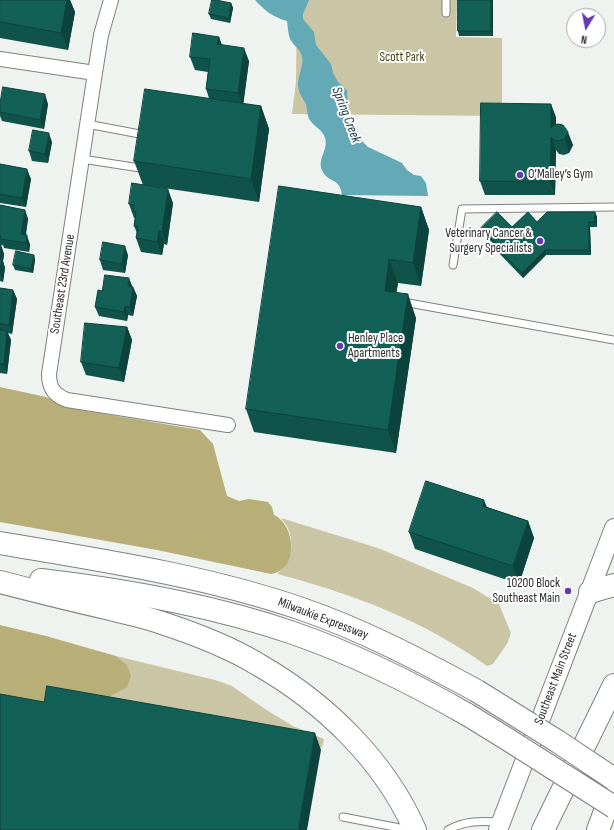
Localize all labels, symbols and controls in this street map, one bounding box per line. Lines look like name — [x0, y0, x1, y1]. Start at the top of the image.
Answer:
north arrow — [566, 8, 606, 48]
text: N — [580, 32, 588, 46]
park label: Scott Park — [379, 50, 425, 66]
water label: Spring Creek — [328, 85, 364, 145]
place label: O’Malley’s Gym — [528, 167, 593, 183]
marker: O’Malley’s Gym — [515, 170, 525, 180]
place label: Veterinary Cancer & Surgery Specialists — [445, 226, 532, 257]
street label: Southeast 23rd Avenue — [47, 233, 79, 335]
marker: Veterinary Cancer & Surgery Specialists — [535, 236, 545, 246]
place label: Henley Place Apartments — [348, 331, 403, 362]
marker: Henley Place Apartments — [335, 341, 345, 351]
place label: 10200 Block Southeast Main — [492, 576, 560, 607]
marker: 10200 Block Southeast Main — [563, 586, 573, 596]
street label: Milwaukie Expressway — [276, 595, 370, 643]
street label: Southeast Main Street — [531, 631, 581, 727]

